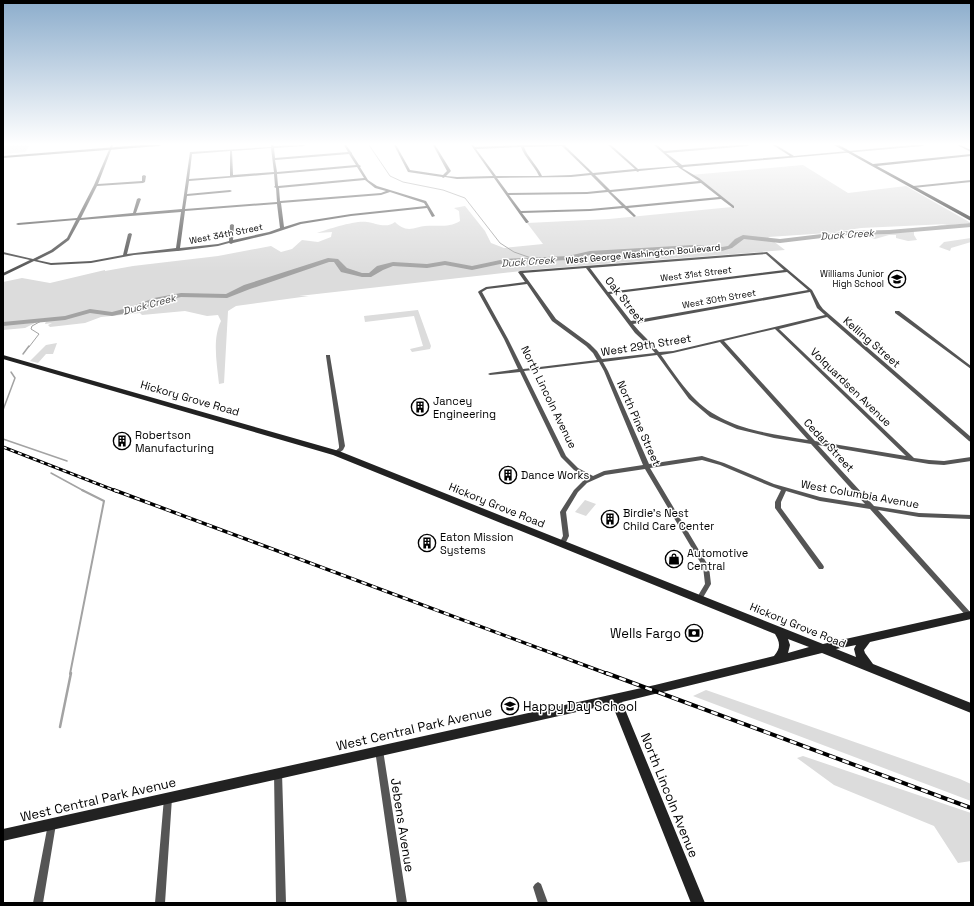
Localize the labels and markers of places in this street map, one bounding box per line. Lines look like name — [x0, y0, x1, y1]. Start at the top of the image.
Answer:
place label: Williams Junior High School — [820, 268, 885, 290]
school or university icon: Williams Junior High School — [887, 269, 907, 289]
place label: Jancey Engineering — [433, 394, 496, 421]
building icon: Jancey Engineering — [410, 397, 430, 417]
place label: Robertson Manufacturing — [135, 428, 214, 455]
building icon: Robertson Manufacturing — [112, 431, 132, 451]
building icon: Dance Works — [498, 465, 518, 485]
place label: Dance Works — [521, 468, 589, 482]
place label: Birdie's Nest Child Care Center — [623, 506, 714, 533]
building icon: Birdie's Nest Child Care Center — [600, 509, 620, 529]
place label: Eaton Mission Systems — [440, 530, 513, 557]
building icon: Eaton Mission Systems — [417, 533, 437, 553]
place label: Automotive Central — [687, 546, 748, 573]
shop icon: Automotive Central — [664, 549, 684, 569]
bank icon: Wells Fargo — [684, 623, 704, 643]
place label: Wells Fargo — [610, 625, 681, 642]
school or university icon: Happy Day School — [500, 696, 520, 716]
place label: Happy Day School — [523, 698, 637, 715]

